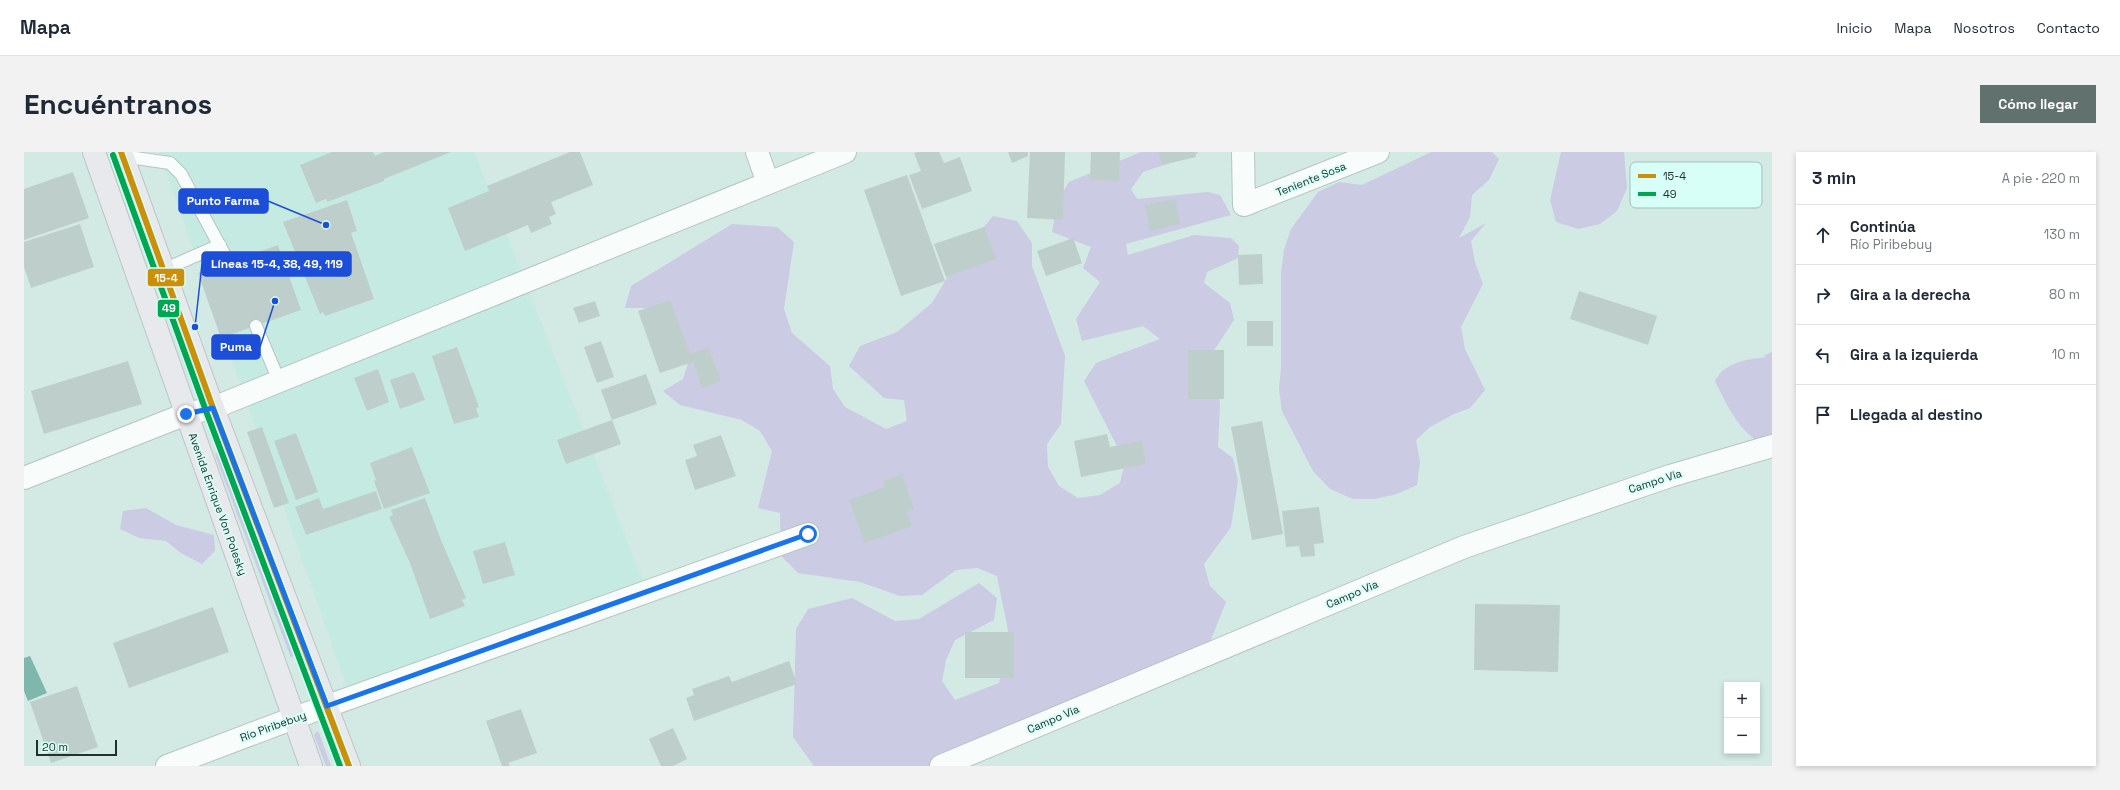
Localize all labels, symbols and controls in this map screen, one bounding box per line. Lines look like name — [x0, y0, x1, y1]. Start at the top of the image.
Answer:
text: Mapa — [20, 15, 71, 40]
text: Inicio — [1836, 19, 1872, 37]
text: Mapa — [1894, 19, 1932, 37]
text: Nosotros — [1954, 19, 2015, 37]
text: Contacto — [2037, 19, 2100, 37]
button: Cómo llegar — [1980, 85, 2096, 123]
text: Encuéntranos — [24, 86, 212, 122]
street label: Teniente Sosa — [1274, 158, 1349, 199]
legend — [1630, 162, 1762, 208]
text: 3 min — [1812, 167, 1856, 189]
text: 15-4 — [1663, 169, 1686, 183]
text: A pie · 220 m — [2002, 170, 2080, 187]
text: 49 — [1663, 187, 1677, 201]
callout: Punto Farma — [179, 189, 268, 213]
text: Punto Farma — [187, 193, 259, 209]
text: Continúa — [1850, 217, 1916, 236]
icon: ahead — [1812, 224, 1834, 246]
text: 130 m — [2044, 226, 2080, 243]
text: Río Piribebuy — [1850, 236, 1932, 253]
callout: Líneas 15-4, 38, 49, 119 — [202, 252, 351, 276]
text: Líneas 15-4, 38, 49, 119 — [211, 256, 343, 272]
line badge: 15-4 — [147, 268, 185, 287]
text: 15-4 — [154, 271, 178, 285]
icon: right — [1812, 284, 1834, 306]
text: Gira a la derecha — [1850, 285, 1970, 304]
text: 80 m — [2049, 286, 2080, 303]
line badge: 49 — [157, 299, 180, 318]
text: 49 — [162, 301, 176, 315]
callout: Puma — [212, 335, 260, 359]
text: Puma — [220, 339, 252, 355]
icon: left — [1812, 344, 1834, 366]
text: Gira a la izquierda — [1850, 345, 1978, 364]
text: 10 m — [2052, 346, 2080, 363]
icon: arrive — [1812, 404, 1834, 426]
route end — [177, 405, 195, 423]
text: Llegada al destino — [1850, 405, 1983, 424]
street label: Avenida Enrique Von Polesky — [186, 431, 250, 577]
street label: Campo Via — [1627, 466, 1684, 496]
route start — [799, 525, 817, 543]
street label: Campo Via — [1324, 577, 1381, 611]
map controls — [1724, 682, 1760, 754]
button: + — [1724, 682, 1760, 718]
street label: Campo Via — [1025, 702, 1082, 736]
street label: Río Piribebuy — [238, 708, 308, 744]
button: − — [1724, 718, 1760, 754]
scale bar — [36, 738, 117, 757]
text: 20 m — [42, 740, 68, 754]

